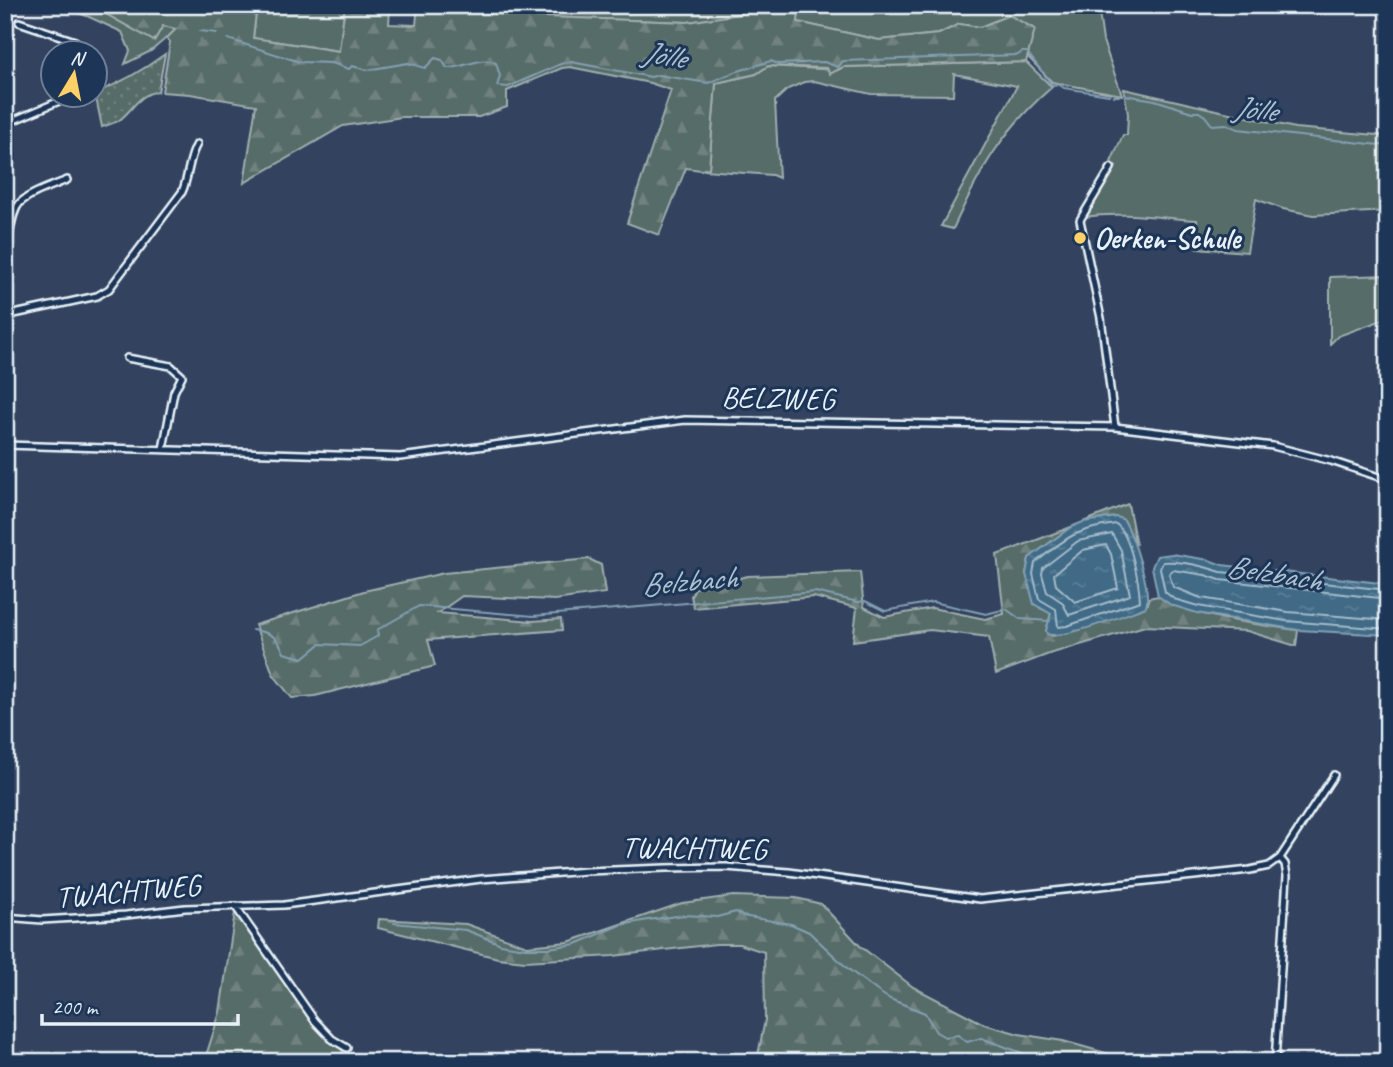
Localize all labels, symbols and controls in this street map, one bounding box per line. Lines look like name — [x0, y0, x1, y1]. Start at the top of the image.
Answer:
water label: Jölle — [637, 31, 693, 79]
north arrow — [38, 38, 108, 108]
text: N — [69, 45, 88, 72]
water label: Jölle — [1229, 86, 1283, 132]
place label: Oerken-Schule — [1094, 219, 1242, 257]
marker: Oerken-Schule — [1072, 230, 1088, 246]
street label: BELZWEG — [721, 378, 838, 418]
water label: Belzbach — [1224, 545, 1327, 601]
water label: Belzbach — [640, 556, 741, 606]
street label: TWACHTWEG — [621, 828, 770, 868]
street label: TWACHTWEG — [54, 865, 205, 916]
scale bar — [42, 983, 238, 1027]
text: 200 m — [52, 994, 99, 1020]

